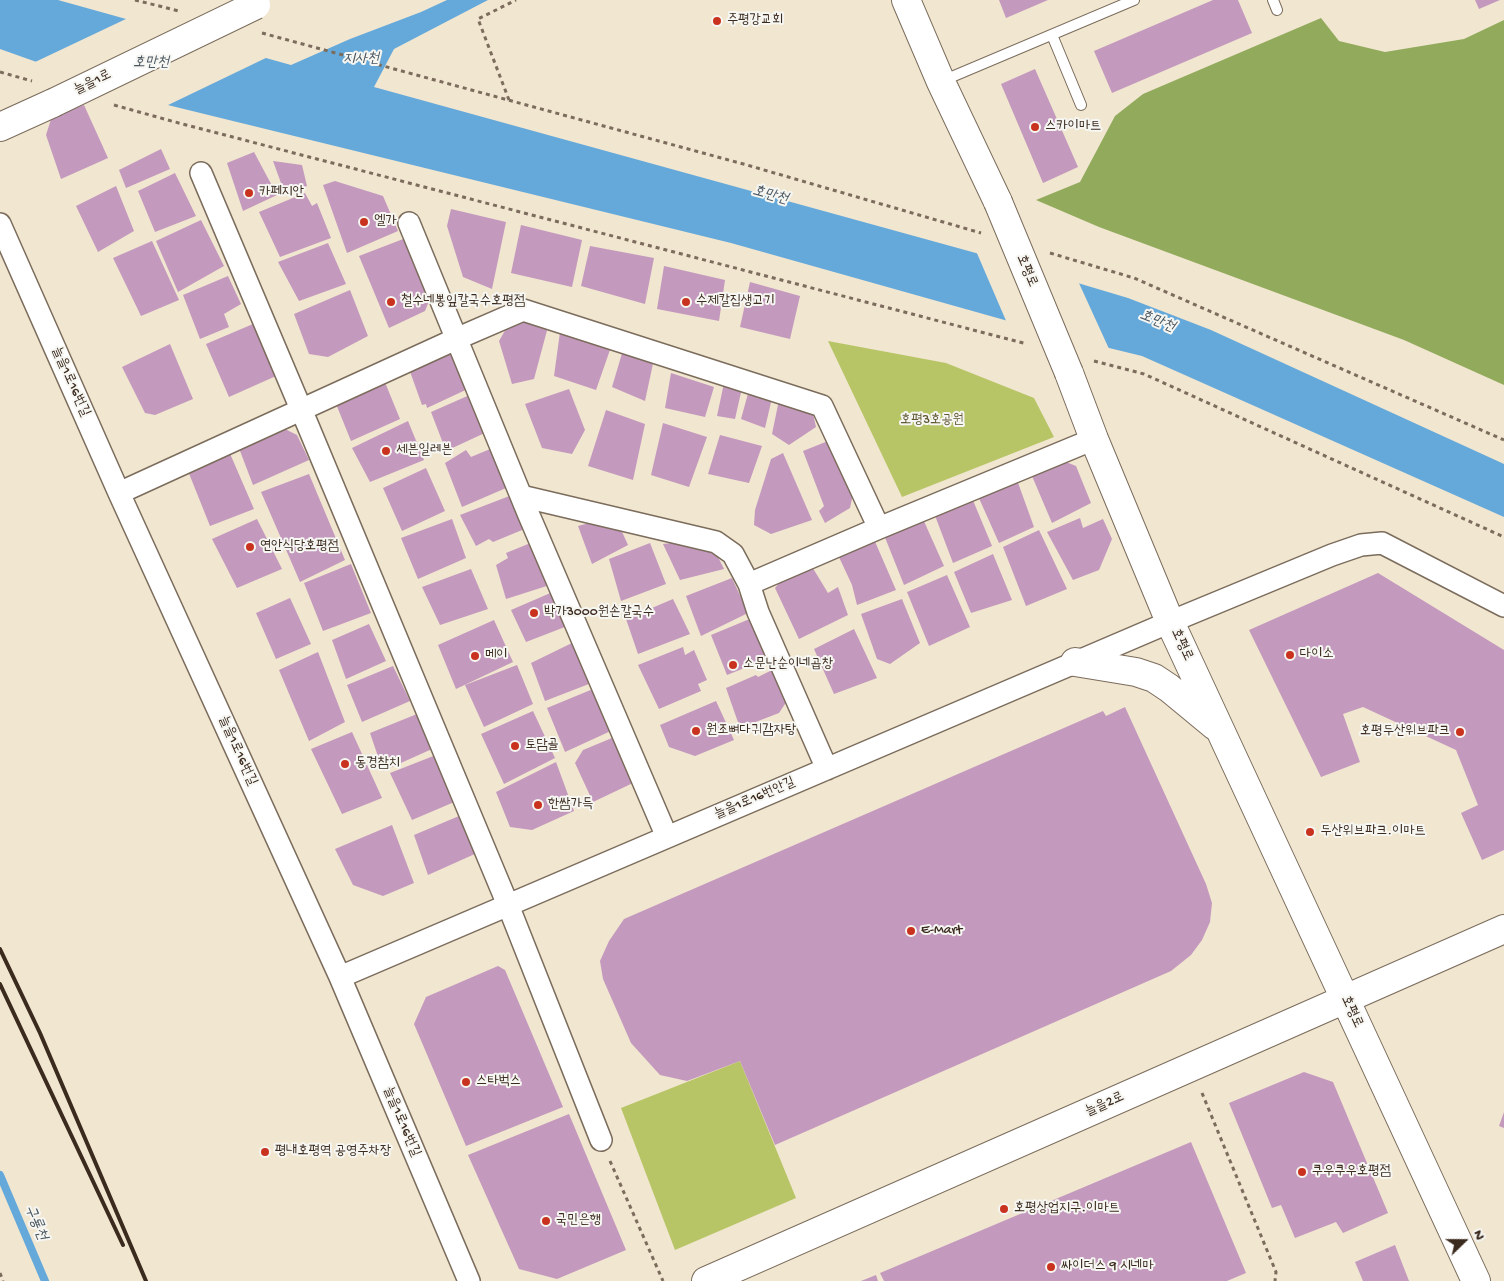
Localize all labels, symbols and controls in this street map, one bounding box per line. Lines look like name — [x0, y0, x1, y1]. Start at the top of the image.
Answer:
place label: 주평강교회 — [727, 13, 783, 29]
marker: 주평강교회 — [711, 15, 723, 27]
water label: 지사천 — [343, 51, 379, 69]
water label: 호만천 — [133, 55, 169, 73]
street label: 늘을1로 — [72, 67, 114, 99]
place label: 스카이마트 — [1045, 119, 1101, 135]
marker: 스카이마트 — [1029, 121, 1041, 133]
water label: 호만천 — [750, 183, 790, 209]
place label: 카페지안 — [259, 185, 304, 201]
marker: 카페지안 — [243, 187, 255, 199]
place label: 엘가 — [374, 214, 397, 230]
marker: 엘가 — [358, 216, 370, 228]
street label: 호평로 — [1012, 252, 1040, 290]
place label: 철수네뽕잎칼국수호평점 — [401, 294, 525, 310]
place label: 수제칼집생고기 — [696, 294, 775, 310]
marker: 철수네뽕잎칼국수호평점 — [385, 296, 397, 308]
marker: 수제칼집생고기 — [680, 296, 692, 308]
water label: 호만천 — [1137, 307, 1177, 337]
street label: 늘을1로16번길 — [47, 344, 93, 420]
park label: 호평3호공원 — [900, 413, 964, 429]
place label: 세븐일레븐 — [396, 443, 452, 459]
marker: 세븐일레븐 — [380, 445, 392, 457]
place label: 연안식당호평점 — [260, 539, 339, 555]
marker: 연안식당호평점 — [244, 541, 256, 553]
place label: 박가3000원손칼국수 — [544, 605, 654, 621]
marker: 박가3000원손칼국수 — [528, 607, 540, 619]
street label: 호평로 — [1166, 626, 1196, 664]
place label: 다이소 — [1300, 647, 1334, 663]
place label: 메이 — [485, 648, 508, 664]
marker: 다이소 — [1284, 649, 1296, 661]
marker: 메이 — [469, 650, 481, 662]
place label: 소문난순이네곱창 — [743, 657, 833, 673]
marker: 소문난순이네곱창 — [727, 659, 739, 671]
street label: 늘을1로16번길 — [214, 713, 260, 789]
place label: 원조뼈다귀감자탕 — [706, 723, 796, 739]
place label: 호평두산위브파크 — [1360, 724, 1450, 740]
marker: 원조뼈다귀감자탕 — [690, 725, 702, 737]
marker: 호평두산위브파크 — [1454, 726, 1466, 738]
place label: 토담골 — [525, 738, 559, 754]
marker: 토담골 — [509, 740, 521, 752]
place label: 동경참치 — [355, 756, 400, 772]
marker: 동경참치 — [339, 758, 351, 770]
street label: 늘을1로16번안길 — [712, 774, 798, 824]
place label: 한쌈가득 — [548, 797, 593, 813]
marker: 한쌈가득 — [532, 799, 544, 811]
place label: 두산위브파크.이마트 — [1320, 824, 1426, 840]
marker: 두산위브파크.이마트 — [1304, 826, 1316, 838]
place label: E-Mart — [921, 923, 962, 939]
marker: E-Mart — [905, 925, 917, 937]
street label: 호평로 — [1336, 993, 1366, 1031]
place label: 스타벅스 — [476, 1074, 521, 1090]
marker: 스타벅스 — [460, 1076, 472, 1088]
street label: 늘을1로16번길 — [379, 1084, 423, 1160]
street label: 늘을2로 — [1083, 1089, 1127, 1121]
place label: 평내호평역 공영주차장 — [275, 1144, 391, 1160]
marker: 평내호평역 공영주차장 — [259, 1146, 271, 1158]
place label: 쿠우쿠우호평점 — [1312, 1164, 1391, 1180]
marker: 쿠우쿠우호평점 — [1296, 1166, 1308, 1178]
place label: 호평상업지구.이마트 — [1014, 1201, 1120, 1217]
water label: 구룡천 — [20, 1203, 50, 1243]
marker: 호평상업지구.이마트 — [998, 1203, 1010, 1215]
place label: 국민은행 — [556, 1213, 601, 1229]
marker: 국민은행 — [540, 1215, 552, 1227]
north arrow — [1439, 1216, 1489, 1266]
text: N — [1469, 1228, 1488, 1243]
place label: 싸이더스 9 시네마 — [1061, 1259, 1154, 1275]
marker: 싸이더스 9 시네마 — [1045, 1261, 1057, 1273]

